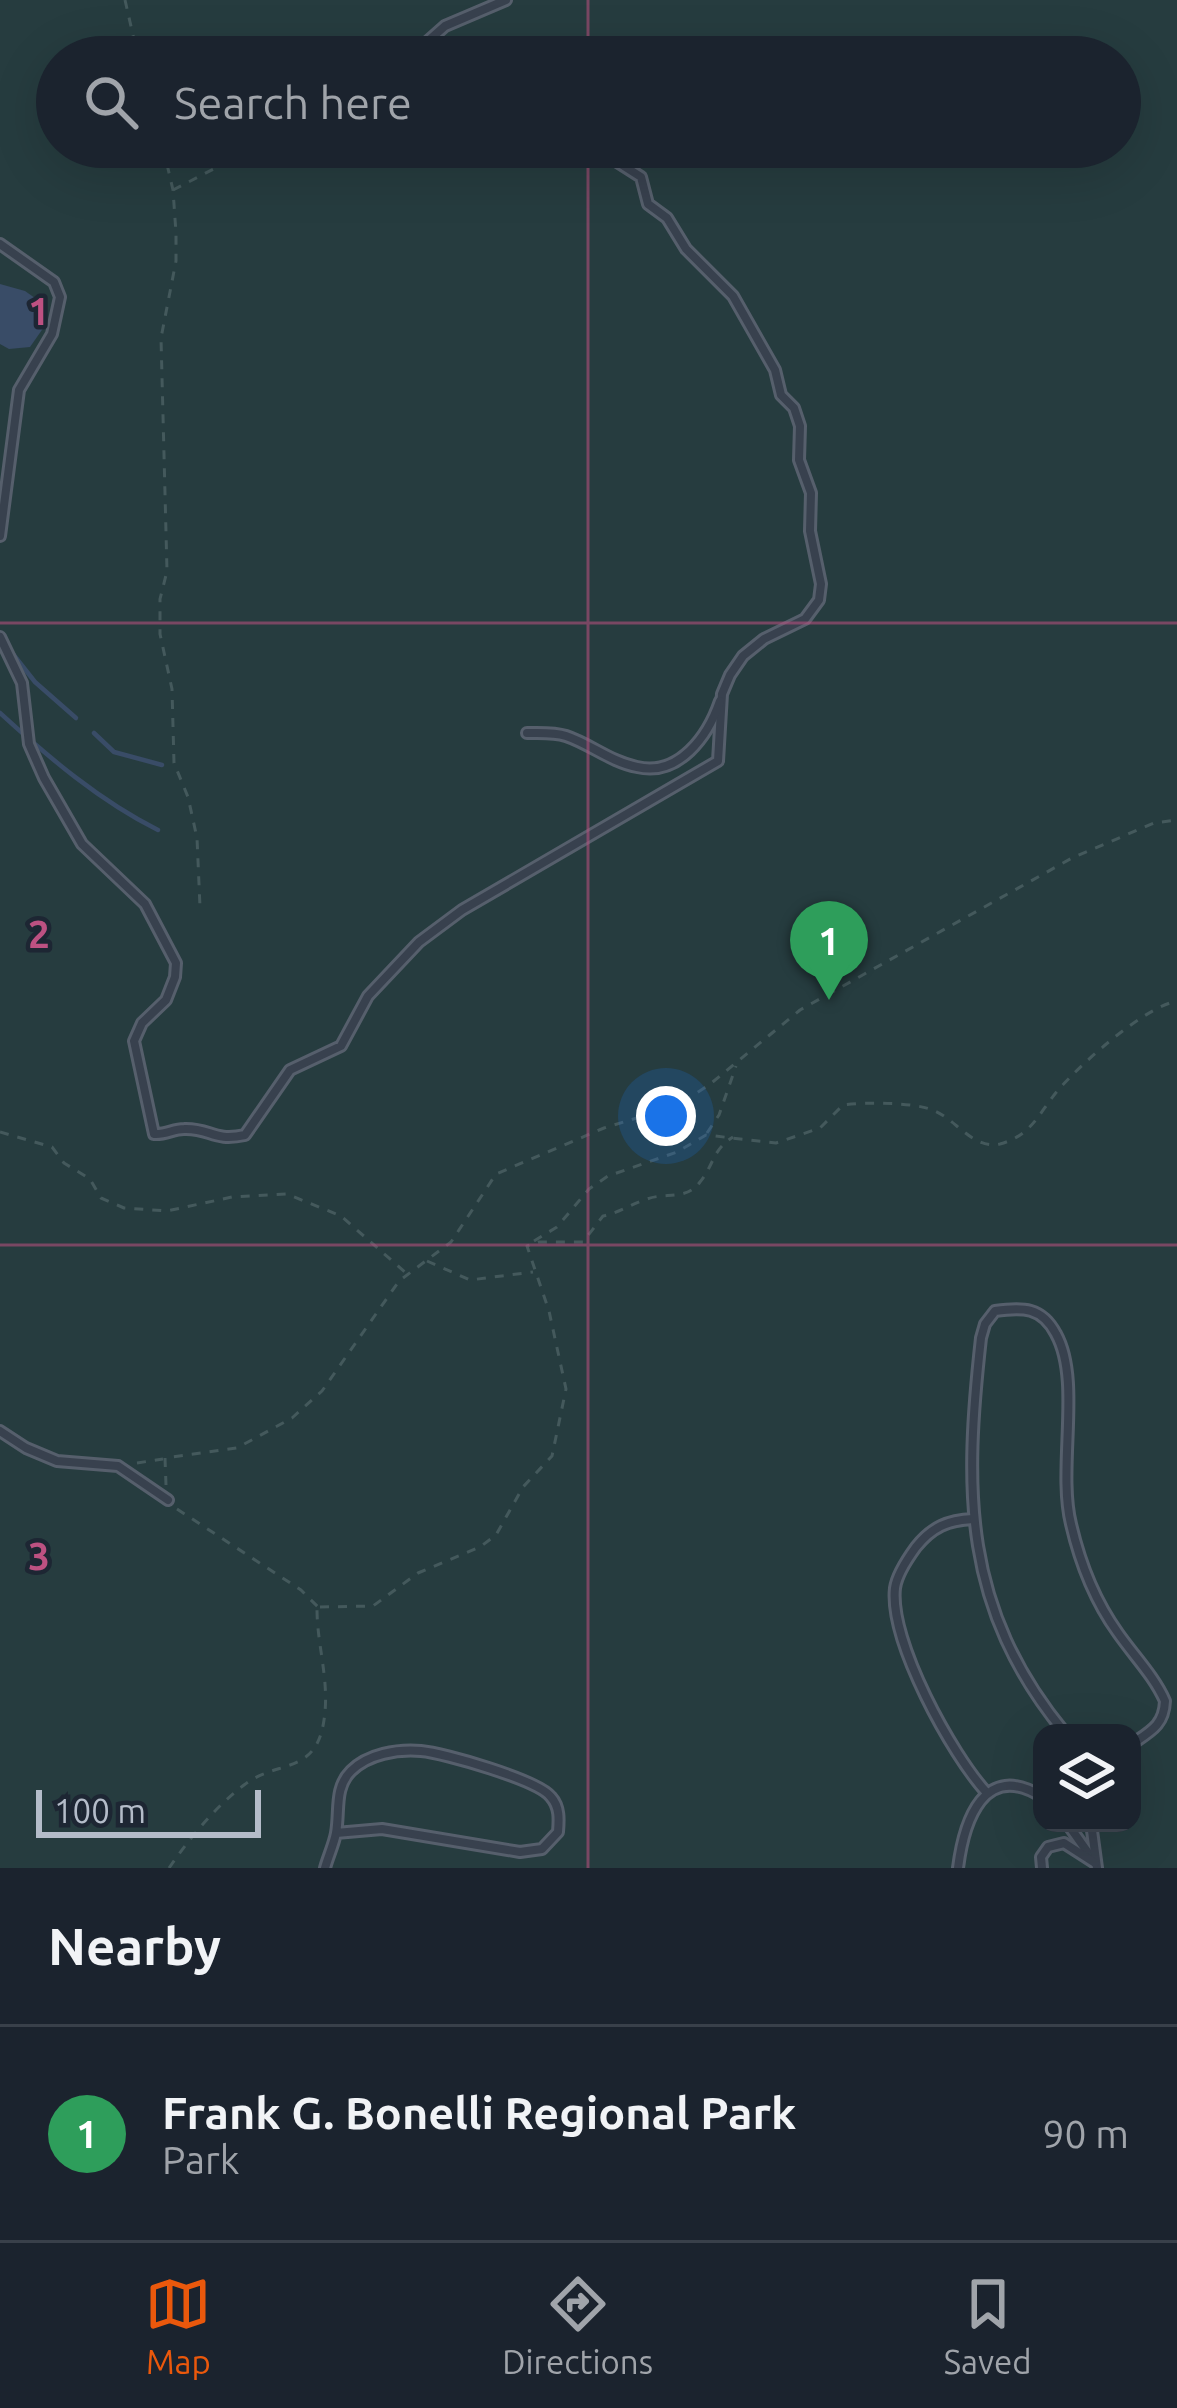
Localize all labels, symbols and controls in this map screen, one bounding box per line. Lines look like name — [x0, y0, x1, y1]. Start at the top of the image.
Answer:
search box — [36, 36, 1141, 168]
icon: search — [78, 69, 144, 135]
text: Search here — [174, 77, 412, 128]
text: 1 — [28, 289, 50, 332]
pin: 1 — [790, 901, 868, 1000]
text: 2 — [28, 912, 50, 955]
your location — [636, 1086, 696, 1146]
text: 3 — [28, 1534, 50, 1577]
map controls — [1033, 1724, 1141, 1832]
button: layers — [1033, 1724, 1141, 1832]
scale bar — [36, 1784, 261, 1837]
text: 100 m — [54, 1792, 146, 1829]
text: Nearby — [48, 1917, 221, 1975]
text: Frank G. Bonelli Regional Park — [162, 2087, 796, 2138]
text: 1 — [76, 2112, 98, 2155]
text: 90 m — [1042, 2112, 1129, 2155]
text: Park — [162, 2138, 240, 2181]
tab: Map — [145, 2271, 211, 2380]
tab: Directions — [502, 2271, 653, 2380]
tab: Saved — [944, 2271, 1032, 2380]

